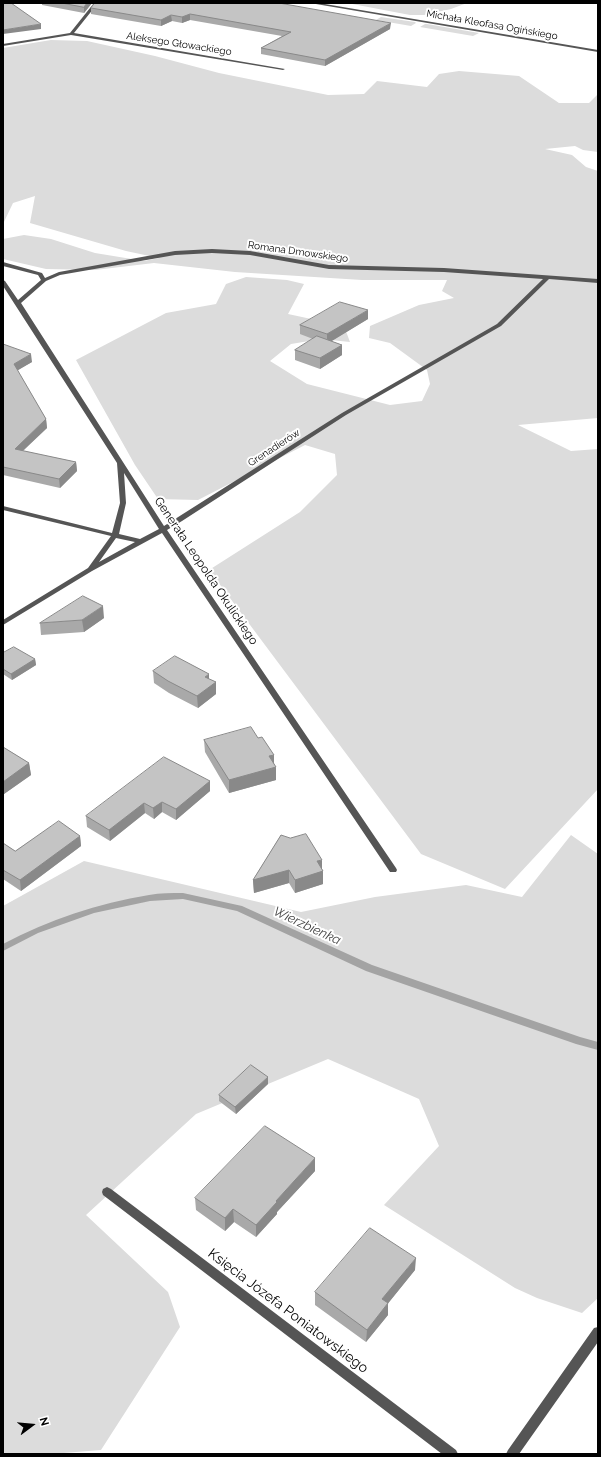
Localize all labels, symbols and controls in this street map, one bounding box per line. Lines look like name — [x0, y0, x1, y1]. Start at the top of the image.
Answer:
street label: Michała Kleofasa Ogińskiego — [425, 8, 559, 42]
street label: Aleksego Głowackiego — [126, 30, 232, 58]
street label: Romana Dmowskiego — [247, 239, 349, 265]
street label: Grenadierów — [246, 427, 302, 469]
street label: Generała Leopolda Okulickiego — [151, 494, 261, 648]
water label: Wierzbienka — [271, 904, 343, 948]
street label: Księcia Józefa Poniatowskiego — [205, 1245, 371, 1377]
north arrow — [12, 1405, 52, 1445]
text: N — [37, 1416, 51, 1427]

